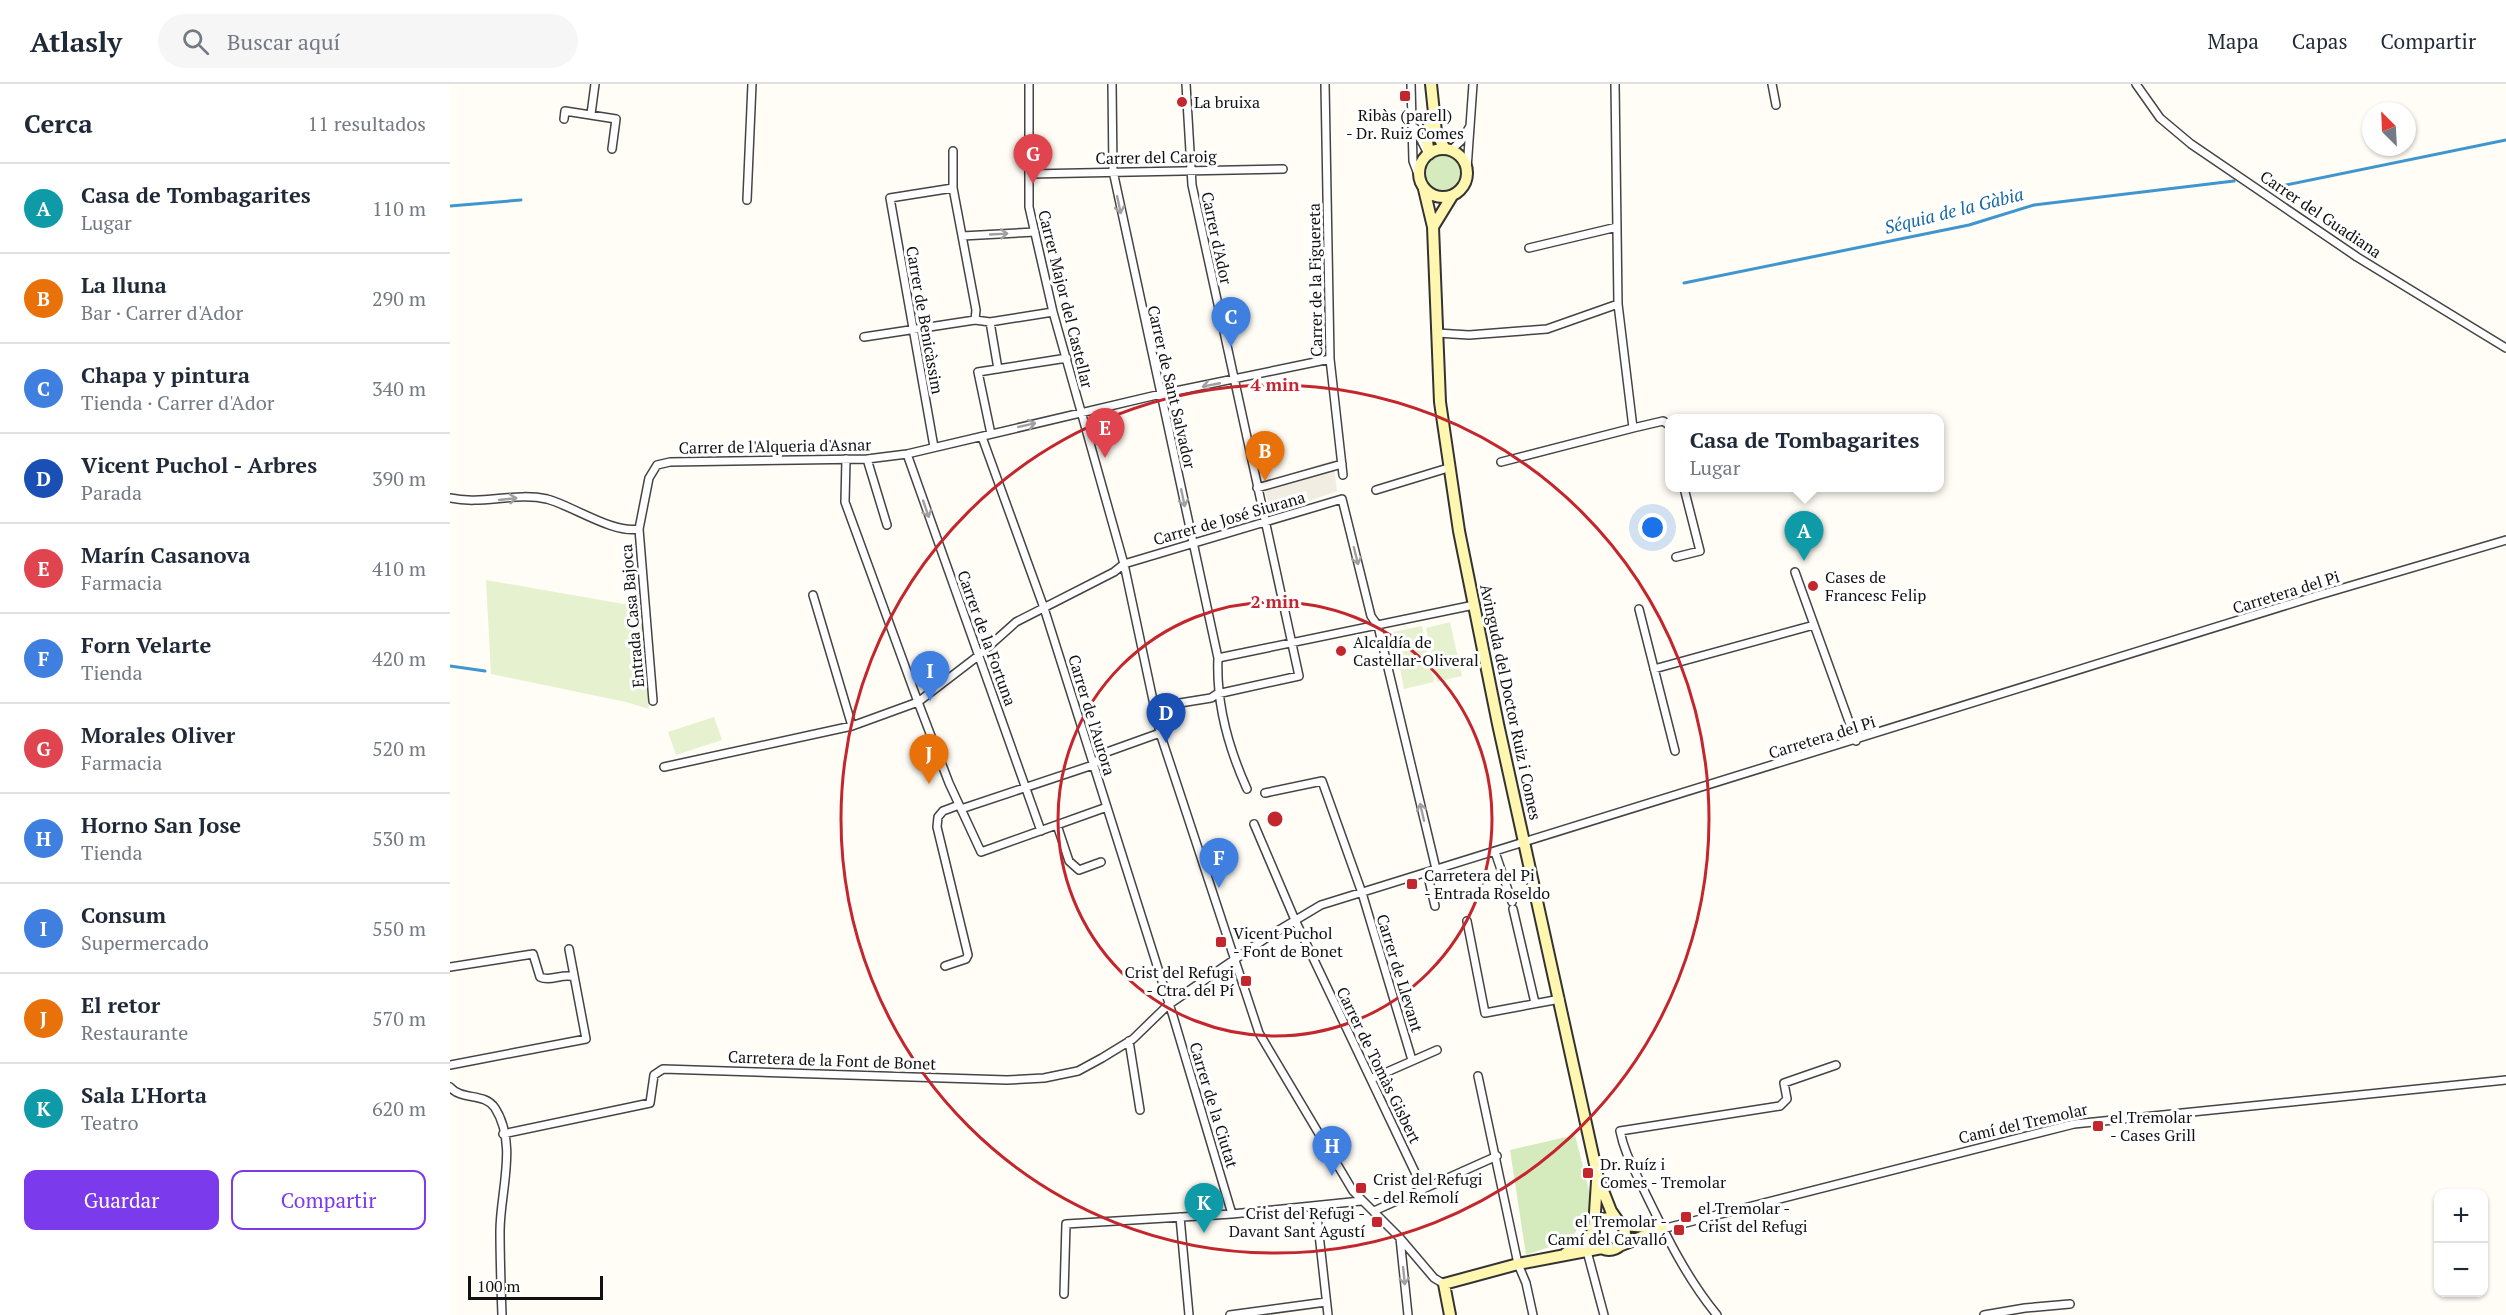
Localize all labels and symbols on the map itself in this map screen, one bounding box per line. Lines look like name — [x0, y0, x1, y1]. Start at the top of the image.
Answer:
marker: Ribàs (parell) - Dr. Ruiz Comes — [1398, 89, 1412, 103]
place label: La bruixa — [1194, 91, 1260, 113]
marker: La bruixa — [1175, 95, 1189, 109]
north arrow — [2362, 102, 2416, 156]
place label: Ribàs (parell) - Dr. Ruiz Comes — [1346, 104, 1464, 144]
pin: G — [1014, 135, 1052, 184]
street label: Carrer del Caroig — [1095, 145, 1217, 169]
street label: Carrer del Guadiana — [2256, 165, 2386, 263]
water label: Séquia de la Gàbia — [1882, 181, 2026, 239]
street label: Carrer d'Ador — [1196, 190, 1238, 287]
one-way arrow — [1114, 195, 1126, 214]
street label: Carrer de la Figuereta — [1303, 203, 1327, 357]
street label: Carrer Major del Castellar — [1033, 208, 1099, 391]
one-way arrow — [988, 229, 1008, 240]
street label: Carrer de Benicàssim — [901, 244, 949, 396]
pin: C — [1212, 298, 1250, 347]
street label: Carrer de Sant Salvador — [1142, 303, 1202, 472]
text: 4 min — [1250, 372, 1300, 396]
one-way arrow — [1201, 380, 1221, 391]
pin: E — [1086, 408, 1124, 458]
one-way arrow — [1017, 419, 1036, 431]
pin: B — [1246, 432, 1284, 481]
street label: Carrer de l'Alqueria d'Asnar — [679, 433, 872, 459]
street label: Carrer de José Siurana — [1150, 486, 1308, 550]
one-way arrow — [1178, 488, 1189, 507]
one-way arrow — [498, 493, 517, 504]
one-way arrow — [922, 499, 933, 518]
pin: A — [1784, 512, 1824, 561]
your location — [1638, 513, 1667, 542]
street label: Entrada Casa Bajoca — [615, 543, 649, 689]
one-way arrow — [1351, 546, 1363, 565]
street label: Carretera del Pi — [2230, 565, 2342, 619]
place label: Cases de Francesc Felip — [1825, 566, 1926, 606]
street label: Carrer de la Fortuna — [952, 567, 1022, 709]
marker: Cases de Francesc Felip — [1806, 579, 1820, 593]
street label: Avinguda del Doctor Ruiz i Comes — [1475, 582, 1547, 822]
text: 2 min — [1250, 589, 1300, 613]
place label: Alcaldía de Castellar-Oliveral — [1353, 631, 1479, 671]
marker: Alcaldía de Castellar-Oliveral — [1334, 644, 1348, 658]
pin: I — [910, 652, 950, 701]
street label: Carrer de l'Aurora — [1063, 652, 1121, 778]
pin: D — [1146, 694, 1186, 743]
street label: Carretera del Pi — [1766, 710, 1878, 764]
pin: J — [910, 734, 948, 784]
one-way arrow — [1416, 803, 1428, 822]
centre of rings — [1265, 809, 1285, 829]
pin: F — [1200, 838, 1238, 888]
place label: Carretera del Pi - Entrada Roseldo — [1424, 864, 1550, 904]
marker: Carretera del Pi - Entrada Roseldo — [1405, 877, 1419, 891]
street label: Carrer de Llevant — [1372, 911, 1428, 1035]
place label: Vicent Puchol - Font de Bonet — [1233, 922, 1343, 962]
marker: Vicent Puchol - Font de Bonet — [1214, 935, 1228, 949]
place label: Crist del Refugi - Ctra. del Pí — [1125, 961, 1234, 1001]
marker: Crist del Refugi - Ctra. del Pí — [1239, 974, 1253, 988]
street label: Carrer de Tomàs Gisbert — [1331, 983, 1427, 1147]
street label: Carrer de la Ciutat — [1184, 1039, 1244, 1171]
street label: Carretera de la Font de Bonet — [728, 1045, 937, 1075]
street label: Camí del Tremolar — [1956, 1097, 2091, 1149]
place label: el Tremolar - Cases Grill — [2110, 1106, 2196, 1146]
marker: el Tremolar - Cases Grill — [2091, 1119, 2105, 1133]
pin: H — [1312, 1126, 1352, 1176]
place label: Dr. Ruíz i Comes - Tremolar — [1600, 1153, 1727, 1193]
marker: Dr. Ruíz i Comes - Tremolar — [1581, 1166, 1595, 1180]
place label: Crist del Refugi - del Remolí — [1373, 1168, 1483, 1208]
marker: Crist del Refugi - del Remolí — [1354, 1181, 1368, 1195]
pin: K — [1184, 1184, 1224, 1233]
place label: el Tremolar - Crist del Refugi — [1698, 1197, 1808, 1237]
place label: Crist del Refugi - Davant Sant Agustí — [1229, 1202, 1365, 1242]
place label: el Tremolar - Camí del Cavalló — [1547, 1210, 1667, 1250]
marker: el Tremolar - Crist del Refugi — [1679, 1210, 1693, 1224]
marker: Crist del Refugi - Davant Sant Agustí — [1370, 1215, 1384, 1229]
marker: el Tremolar - Camí del Cavalló — [1672, 1223, 1686, 1237]
one-way arrow — [1399, 1266, 1410, 1286]
scale bar — [468, 1273, 603, 1300]

